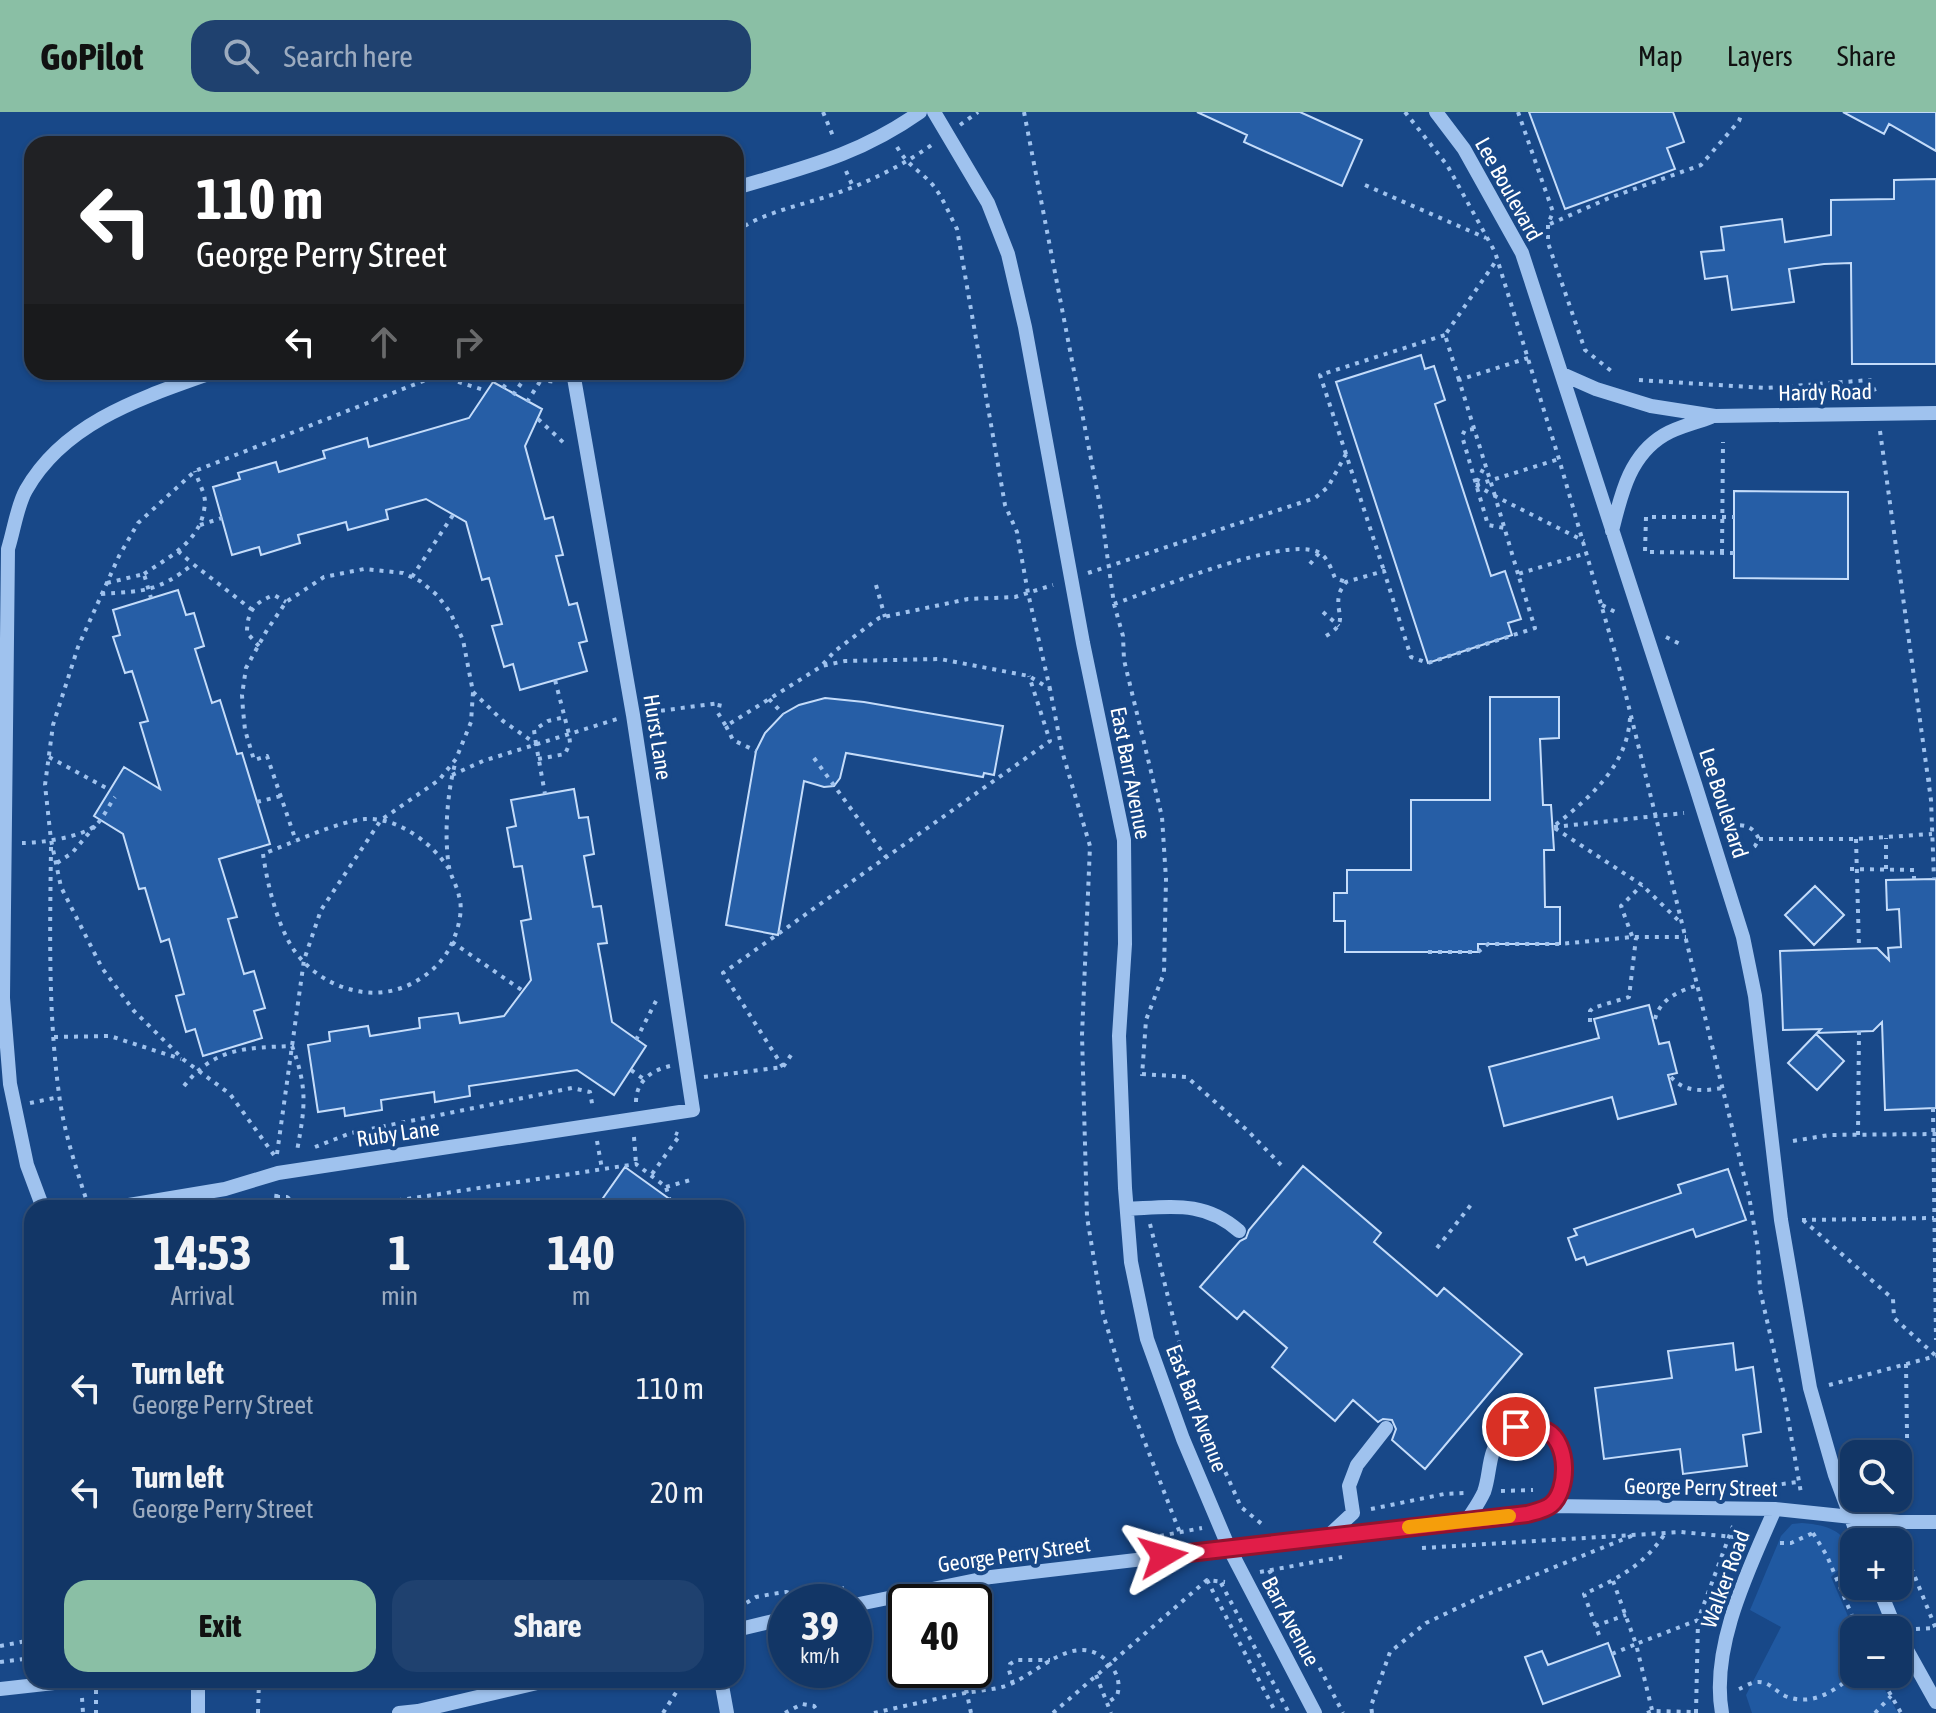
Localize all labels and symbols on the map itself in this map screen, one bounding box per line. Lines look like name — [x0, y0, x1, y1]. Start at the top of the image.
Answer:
street label: Lee Boulevard — [1470, 133, 1548, 245]
street label: Hardy Road — [1778, 378, 1872, 406]
street label: Hurst Lane — [638, 692, 678, 782]
street label: East Barr Avenue — [1105, 705, 1157, 841]
street label: Lee Boulevard — [1694, 745, 1754, 861]
street label: Ruby Lane — [355, 1114, 441, 1152]
street label: East Barr Avenue — [1161, 1341, 1233, 1475]
pin — [1482, 1393, 1550, 1461]
street label: George Perry Street — [1624, 1473, 1778, 1501]
position arrow — [1121, 1514, 1205, 1598]
street label: Walker Road — [1695, 1527, 1755, 1631]
street label: George Perry Street — [936, 1530, 1092, 1578]
street label: Barr Avenue — [1257, 1572, 1325, 1670]
speed limit sign: 40 — [888, 1584, 992, 1688]

